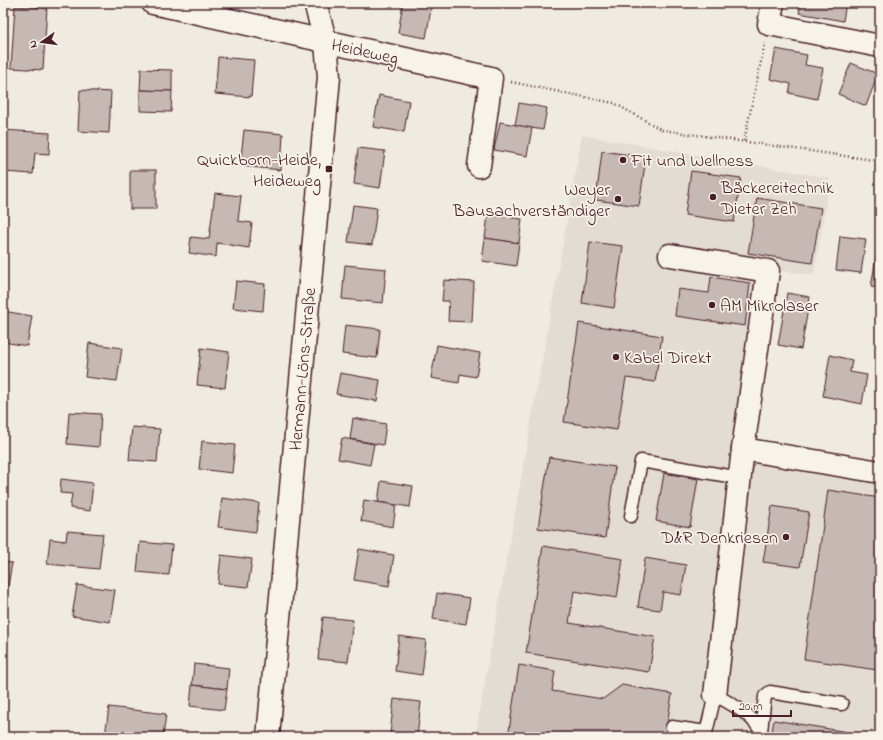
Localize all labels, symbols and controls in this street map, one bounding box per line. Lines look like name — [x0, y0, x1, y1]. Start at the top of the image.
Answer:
north arrow — [22, 22, 62, 62]
street label: Heideweg — [328, 33, 401, 74]
text: N — [25, 39, 42, 50]
place label: Quickborn-Heide, Heideweg — [197, 148, 321, 196]
place label: Fit und Wellness — [630, 149, 754, 175]
marker: Fit und Wellness — [618, 155, 628, 165]
marker: Quickborn-Heide, Heideweg — [324, 164, 334, 174]
place label: Bäckereitechnik Dieter Zeh — [720, 176, 834, 223]
place label: Weyer Bausachverständiger — [452, 178, 610, 226]
marker: Bäckereitechnik Dieter Zeh — [708, 192, 718, 202]
marker: Weyer Bausachverständiger — [613, 194, 623, 204]
street label: Hermann-Löns-Straße — [284, 286, 324, 452]
place label: AM Mikrolaser — [720, 294, 819, 320]
marker: AM Mikrolaser — [707, 300, 717, 310]
place label: Kabel Direkt — [624, 346, 712, 372]
marker: Kabel Direkt — [611, 352, 621, 362]
place label: D&R Denkriesen — [660, 526, 778, 552]
marker: D&R Denkriesen — [781, 532, 791, 542]
scale bar — [733, 692, 791, 718]
text: 20 m — [739, 698, 762, 716]

